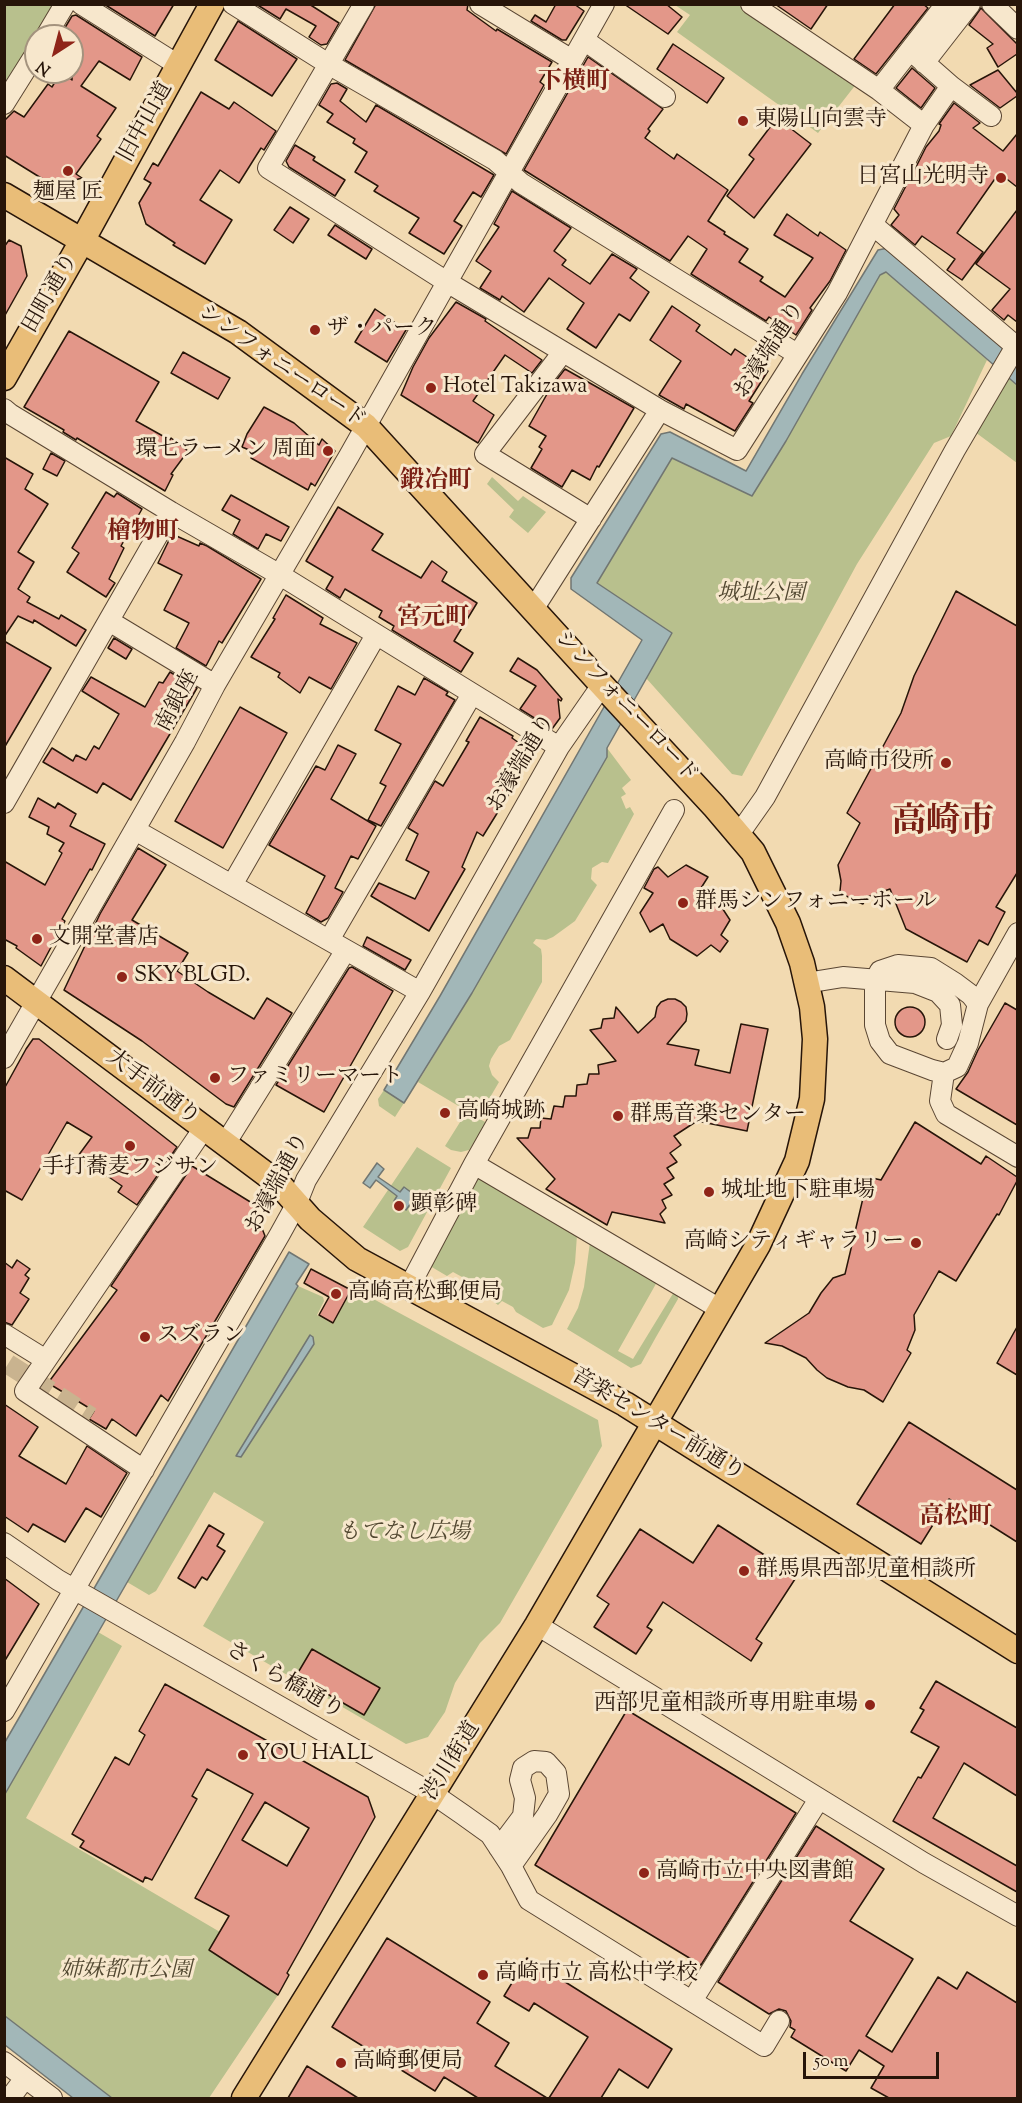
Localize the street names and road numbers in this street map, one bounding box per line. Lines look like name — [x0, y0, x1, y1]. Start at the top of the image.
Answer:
street label: 旧中山道 — [114, 78, 180, 168]
street label: 田町通り — [19, 249, 85, 339]
street label: お濠端通り — [730, 298, 812, 404]
street label: シンフォニーロード — [192, 300, 370, 436]
street label: シンフォニーロード — [548, 627, 702, 789]
street label: 南銀座 — [152, 667, 206, 737]
street label: お濠端通り — [483, 710, 563, 818]
street label: 大手前通り — [100, 1045, 204, 1133]
street label: お濠端通り — [242, 1129, 316, 1239]
street label: 音楽センター前通り — [565, 1364, 749, 1488]
street label: さくら橋通り — [220, 1638, 348, 1726]
street label: 渋川街道 — [418, 1718, 488, 1806]

